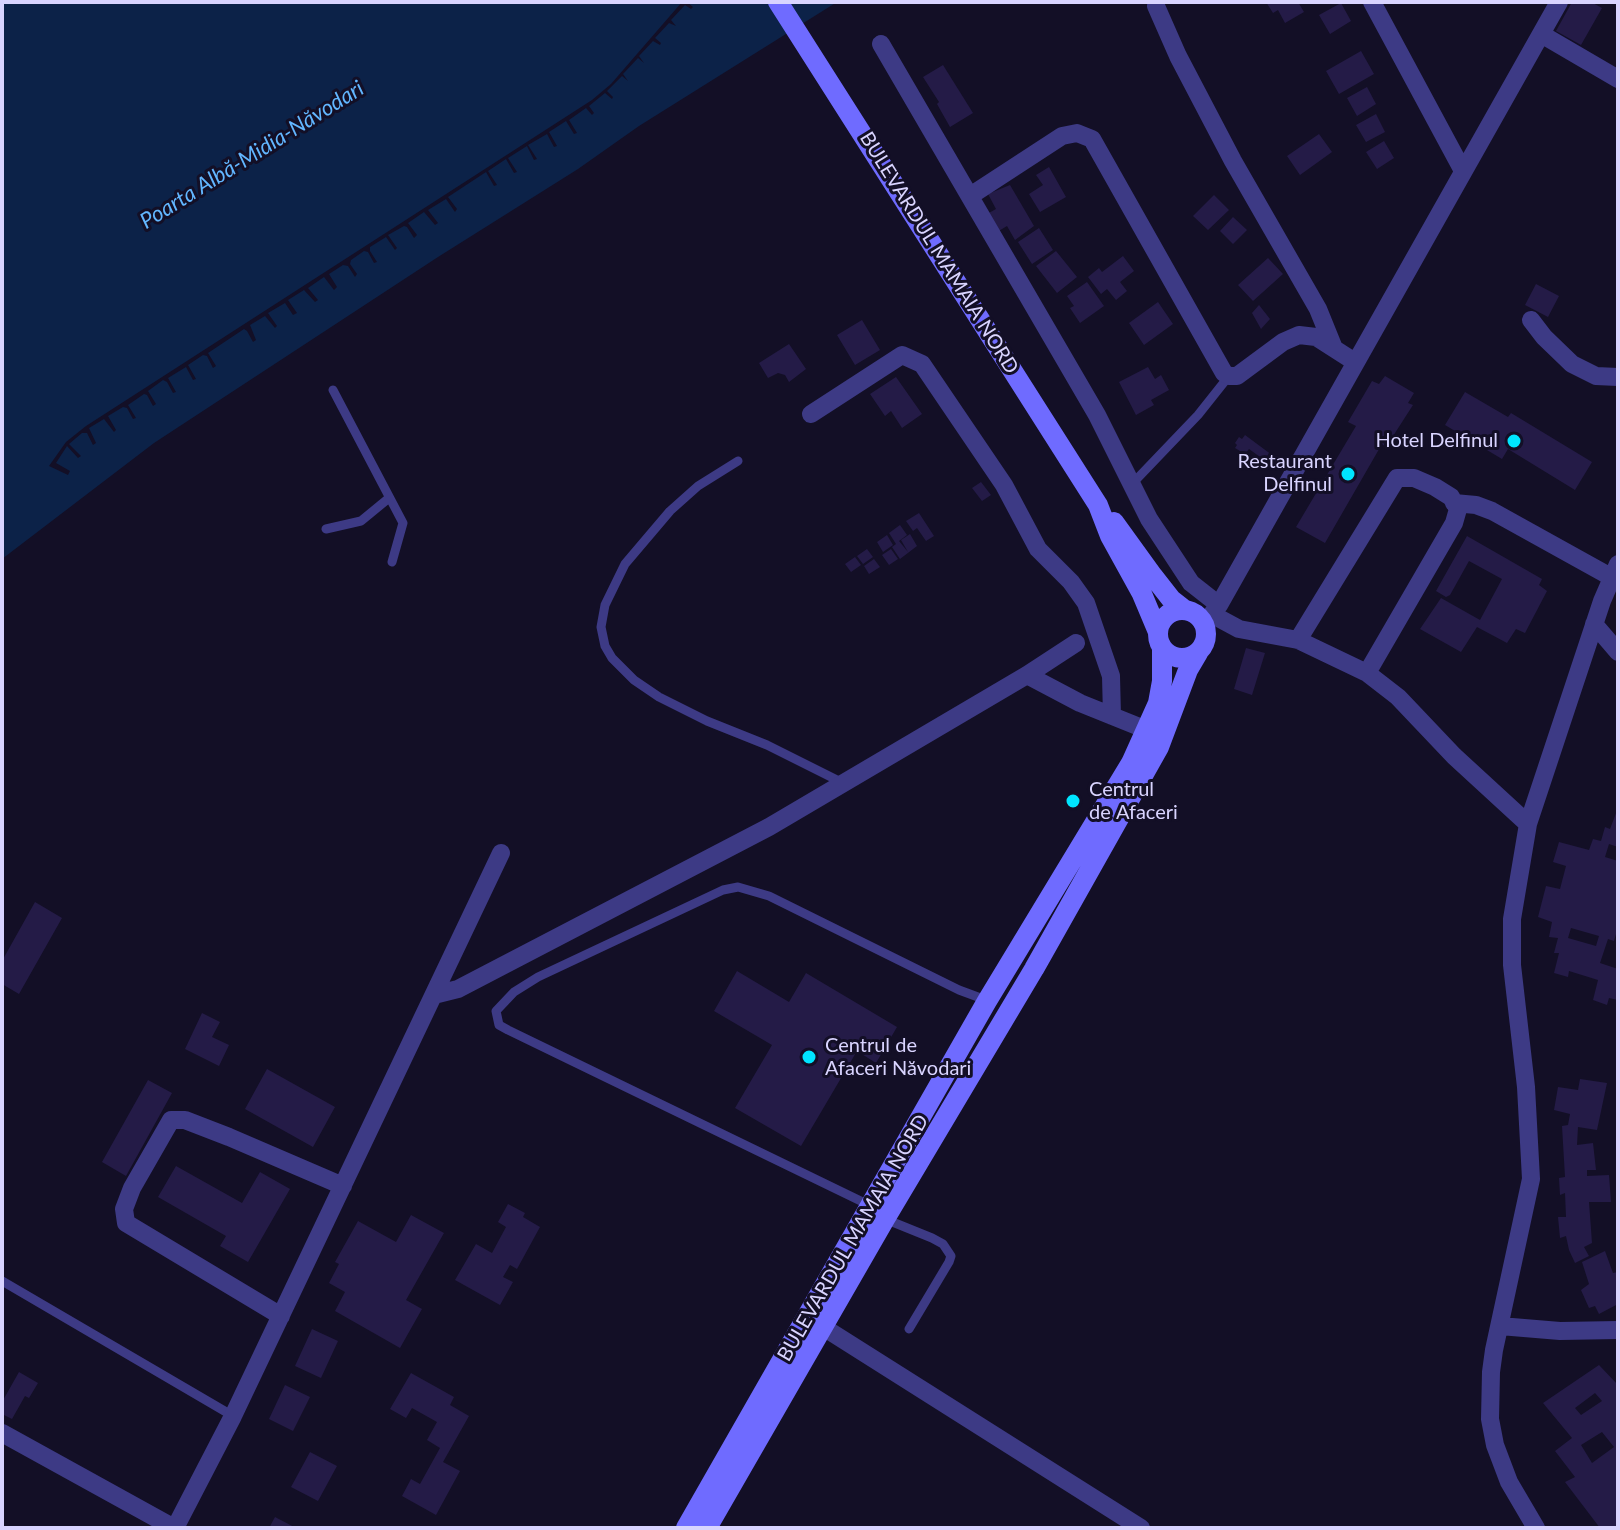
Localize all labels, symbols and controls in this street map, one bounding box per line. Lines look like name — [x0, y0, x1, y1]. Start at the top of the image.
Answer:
water label: Poarta Albă-Midia-Năvodari — [135, 75, 369, 235]
street label: BULEVARDUL MAMAIA NORD — [854, 128, 1024, 378]
place label: Hotel Delfinul — [1376, 429, 1498, 453]
marker: Hotel Delfinul — [1505, 432, 1523, 450]
place label: Restaurant Delfinul — [1237, 450, 1332, 497]
marker: Restaurant Delfinul — [1339, 465, 1357, 483]
place label: Centrul de Afaceri — [1089, 778, 1178, 825]
marker: Centrul de Afaceri — [1064, 792, 1082, 810]
place label: Centrul de Afaceri Năvodari — [825, 1034, 971, 1081]
marker: Centrul de Afaceri Năvodari — [800, 1048, 818, 1066]
street label: BULEVARDUL MAMAIA NORD — [772, 1110, 934, 1366]

